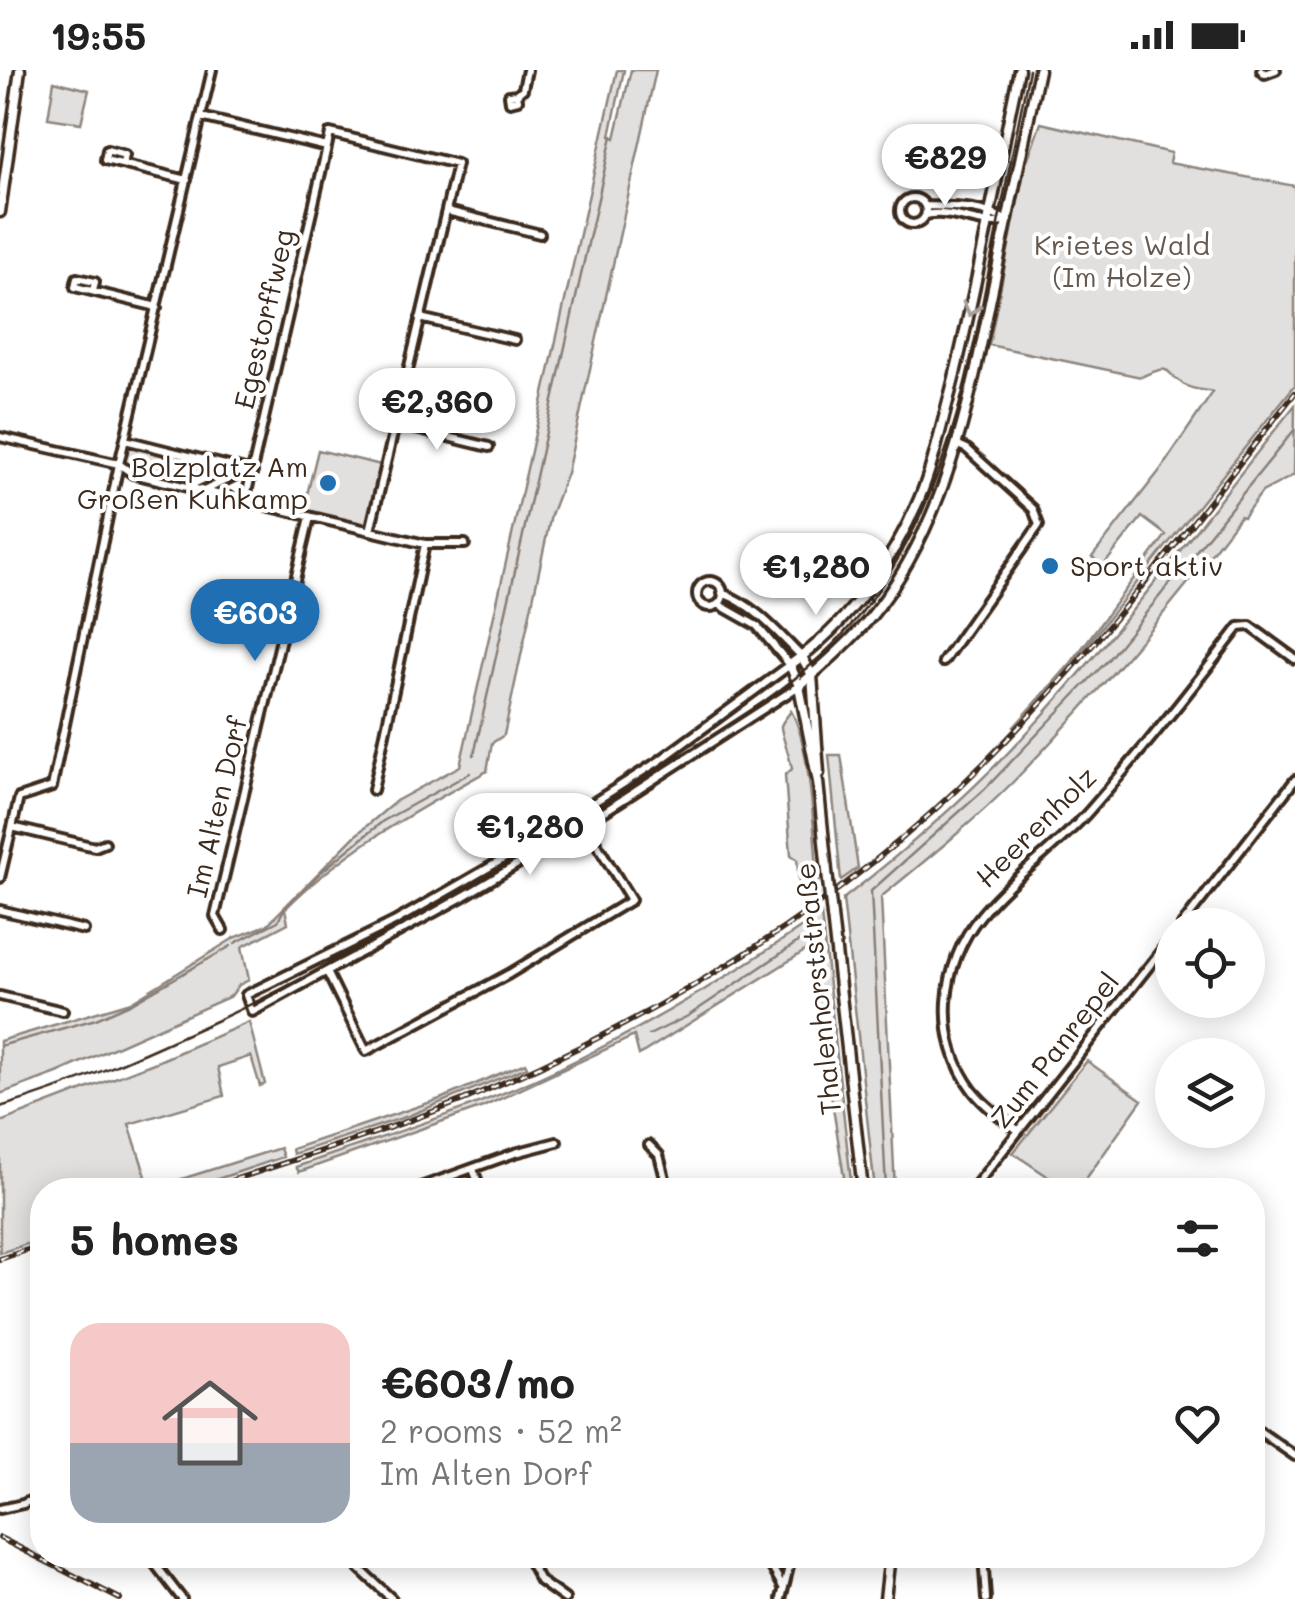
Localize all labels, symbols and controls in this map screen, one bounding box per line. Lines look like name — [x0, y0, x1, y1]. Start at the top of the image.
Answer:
text: 19:55 — [50, 10, 146, 60]
pin: €829 — [886, 124, 1004, 209]
text: €829 — [904, 135, 986, 177]
street label: Egestorffweg — [225, 225, 301, 412]
park label: Krietes Wald (Im Holze) — [1034, 226, 1210, 294]
one-way arrow — [961, 301, 982, 318]
pin: €2,360 — [356, 368, 518, 453]
text: €2,360 — [381, 379, 493, 421]
place label: Bolzplatz Am Großen Kuhkamp — [77, 448, 308, 516]
marker: Bolzplatz Am Großen Kuhkamp — [317, 472, 339, 494]
pin: €1,280 — [735, 533, 897, 618]
text: €1,280 — [762, 544, 870, 586]
place label: Sport aktiv — [1070, 547, 1223, 583]
marker: Sport aktiv — [1039, 555, 1061, 577]
pin: €603 — [196, 579, 314, 664]
text: €603 — [212, 590, 298, 632]
street label: Im Alten Dorf — [178, 712, 255, 901]
street label: Heerenholz — [967, 758, 1103, 894]
pin: €1,280 — [449, 793, 611, 878]
text: €1,280 — [476, 804, 584, 846]
street label: Thalenhorststraße — [786, 861, 848, 1117]
map controls — [1155, 908, 1265, 1148]
button: locate — [1155, 908, 1265, 1018]
street label: Zum Panrepel — [982, 964, 1126, 1135]
button: layers — [1155, 1038, 1265, 1148]
text: 5 homes — [70, 1211, 239, 1266]
icon: filters — [1170, 1211, 1225, 1266]
text: €603/mo — [380, 1354, 575, 1409]
icon: home — [150, 1363, 270, 1483]
icon: heart — [1170, 1396, 1225, 1451]
text: 2 rooms · 52 m² — [380, 1409, 622, 1451]
text: Im Alten Dorf — [380, 1451, 591, 1493]

